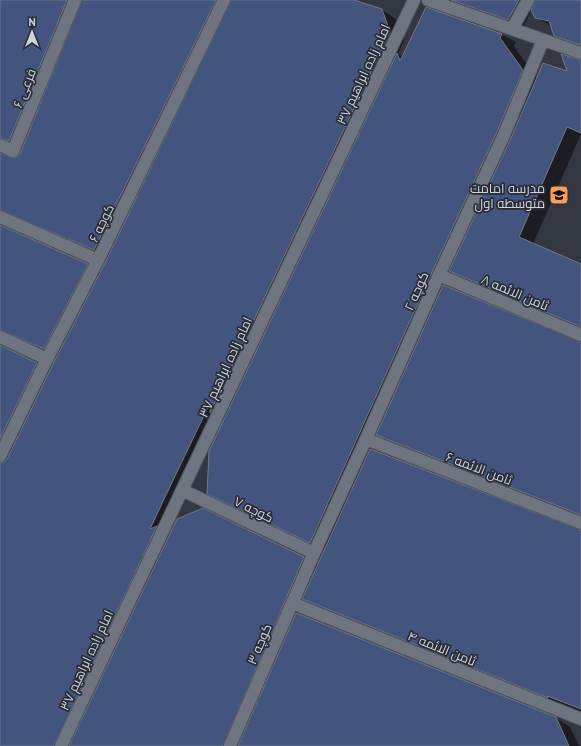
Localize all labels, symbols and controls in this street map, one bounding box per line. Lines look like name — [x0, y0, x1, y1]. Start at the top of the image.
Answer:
north arrow — [12, 12, 52, 52]
text: N — [28, 15, 36, 29]
street label: امام زاده ابراهیم ۳۷ — [333, 21, 395, 128]
street label: فرعی ۶ — [9, 66, 40, 110]
place label: مدرسه امامت متوسطه اول — [470, 180, 545, 212]
school or university icon: مدرسه امامت متوسطه اول — [548, 184, 570, 206]
street label: کوچه ۶ — [85, 201, 119, 245]
street label: کوچه ۲ — [400, 269, 433, 314]
street label: ثامن الائمه ۸ — [479, 271, 551, 314]
street label: امام زاده ابراهیم ۳۷ — [195, 314, 257, 421]
street label: ثامن الائمه ۶ — [443, 448, 515, 489]
street label: کوچه ۷ — [231, 493, 276, 527]
street label: امام زاده ابراهیم ۳۷ — [56, 607, 118, 714]
street label: کوچه ۳ — [243, 621, 277, 668]
street label: ثامن الائمه ۴ — [405, 627, 479, 670]

